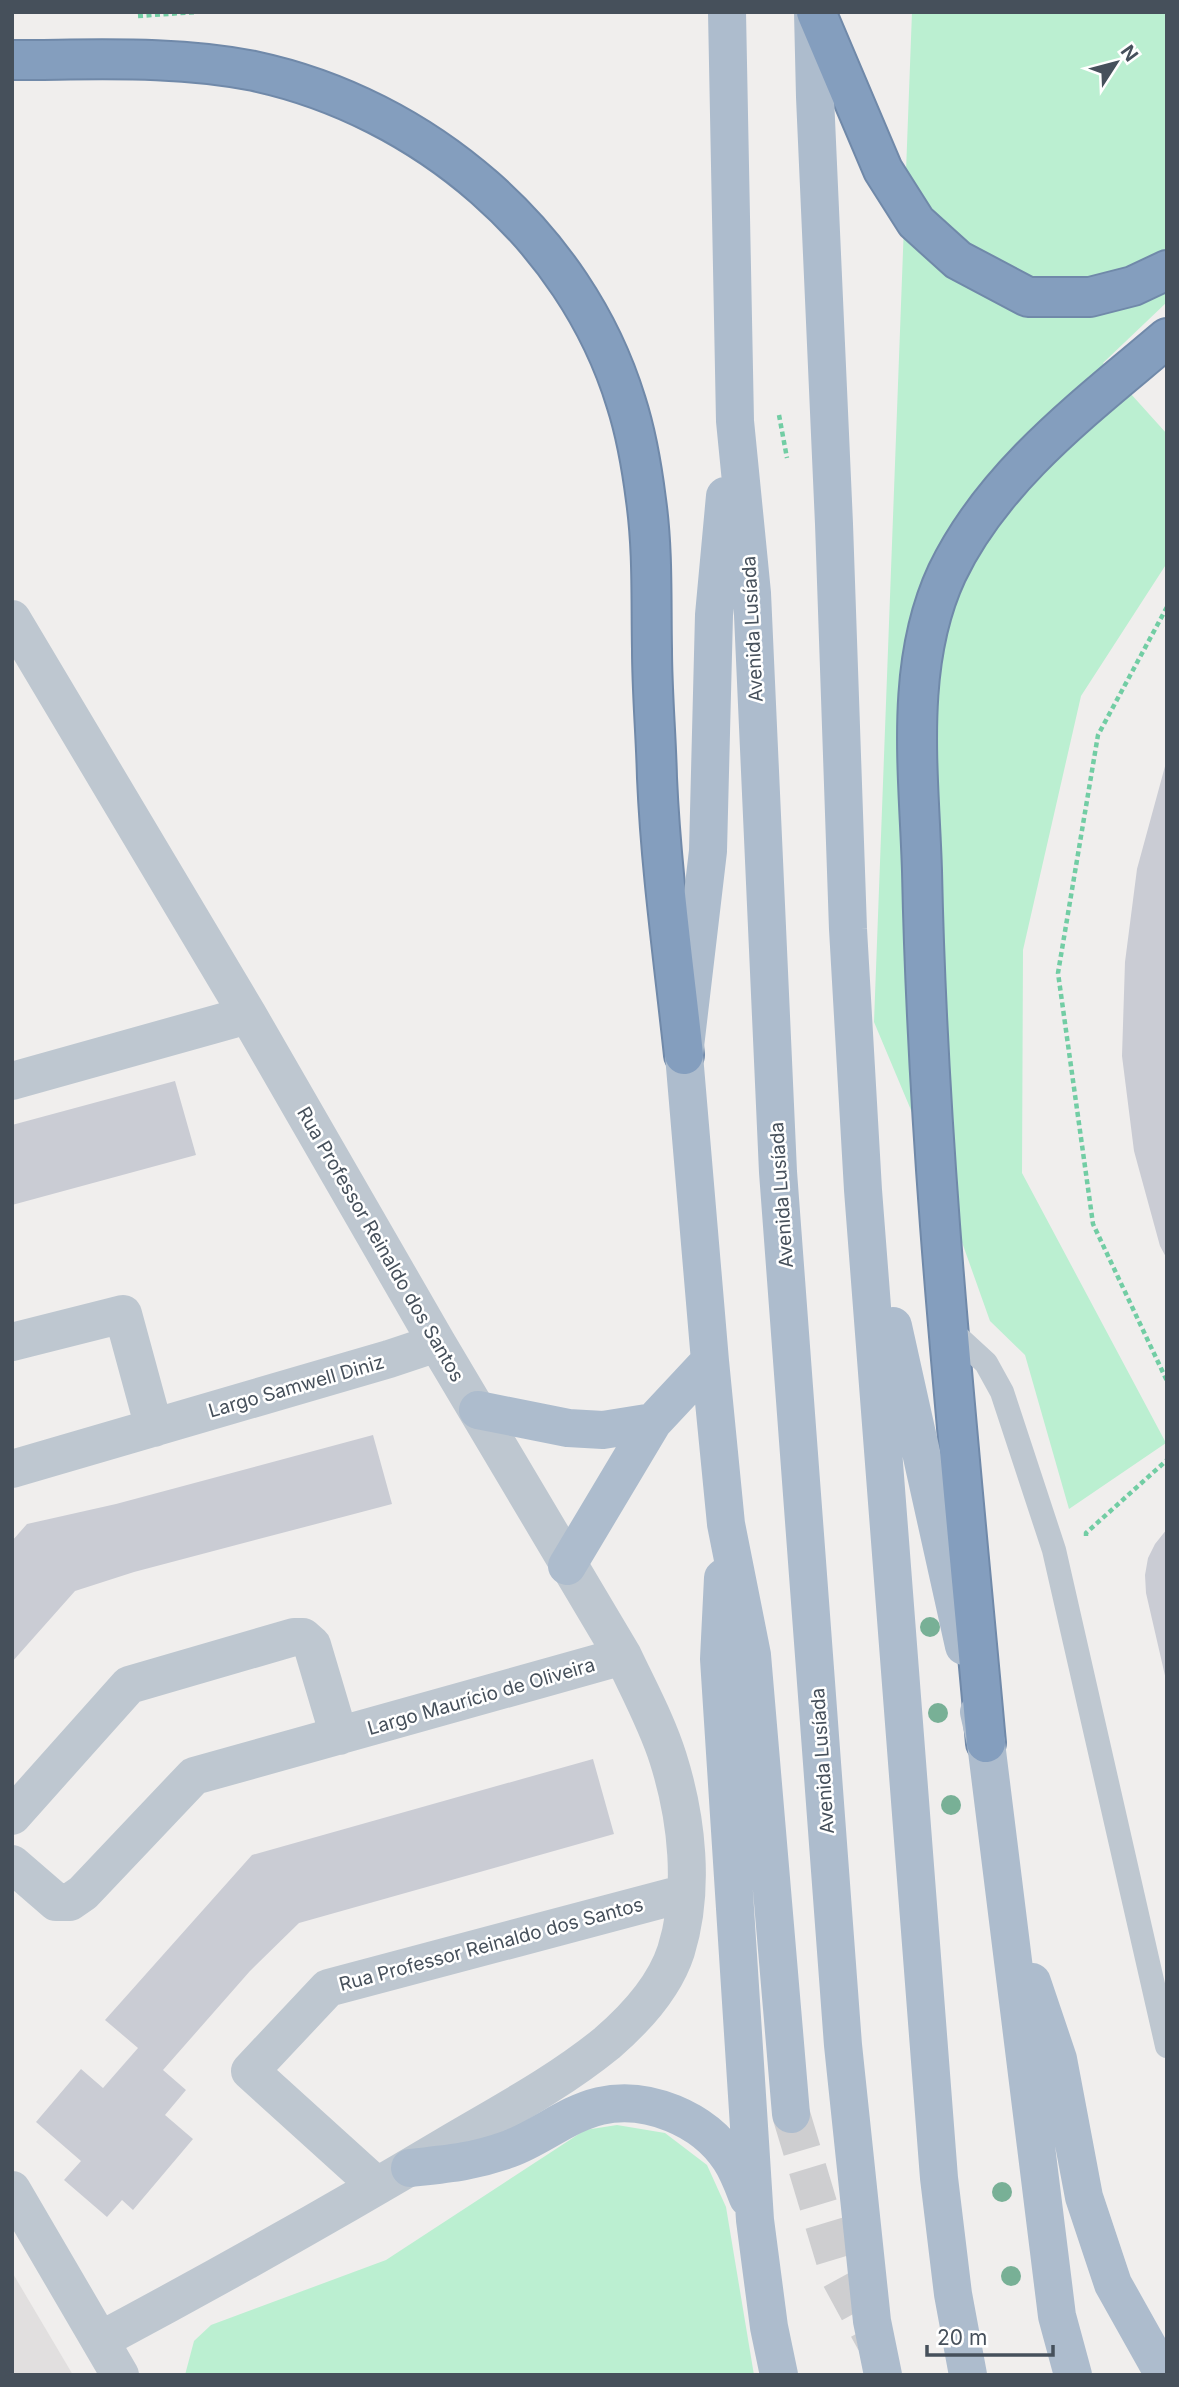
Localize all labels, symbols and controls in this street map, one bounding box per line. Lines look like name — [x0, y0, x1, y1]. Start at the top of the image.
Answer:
north arrow — [1081, 28, 1151, 98]
text: N — [1116, 41, 1143, 66]
street label: Avenida Lusíada — [737, 555, 768, 703]
street label: Rua Professor Reinaldo dos Santos — [292, 1103, 469, 1386]
street label: Avenida Lusíada — [765, 1121, 798, 1269]
street label: Largo Samwell Diniz — [206, 1350, 387, 1423]
street label: Largo Maurício de Oliveira — [365, 1653, 598, 1740]
street label: Avenida Lusíada — [806, 1687, 839, 1835]
street label: Rua Professor Reinaldo dos Santos — [337, 1893, 646, 1996]
scale bar — [927, 2314, 1053, 2358]
text: 20 m — [937, 2325, 987, 2350]

